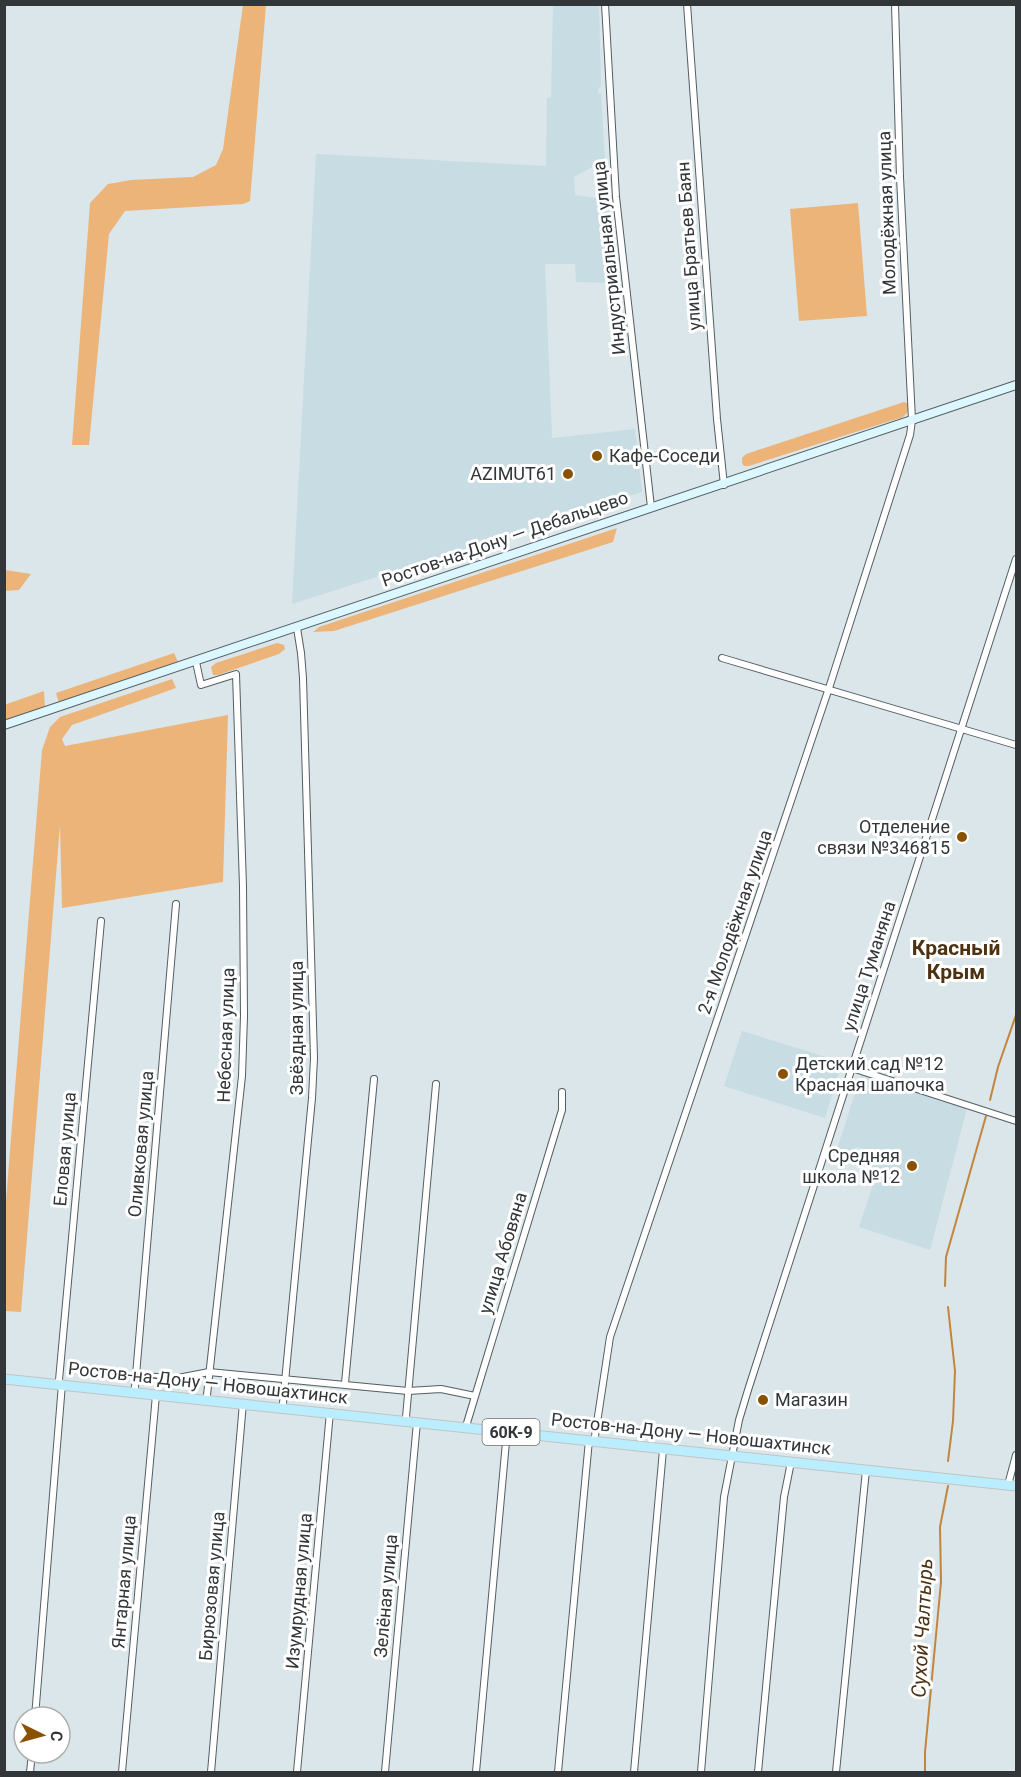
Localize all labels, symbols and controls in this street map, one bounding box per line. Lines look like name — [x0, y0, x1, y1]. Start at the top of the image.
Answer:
street label: Молодёжная улица — [873, 131, 900, 295]
street label: Индустриальная улица — [588, 160, 629, 356]
street label: улица Братьев Баян — [672, 161, 705, 331]
place label: Кафе-Соседи — [609, 445, 720, 466]
marker: Кафе-Соседи — [590, 449, 604, 463]
place label: AZIMUT61 — [470, 463, 556, 484]
marker: AZIMUT61 — [561, 467, 575, 481]
street label: Ростов-на-Дону — Дебальцево — [379, 486, 631, 591]
place label: Отделение связи №346815 — [817, 816, 950, 858]
street label: 2-я Молодёжная улица — [693, 827, 776, 1017]
marker: Отделение связи №346815 — [955, 830, 969, 844]
street label: улица Туманяна — [838, 898, 899, 1034]
district label: Красный Крым — [912, 936, 1000, 984]
street label: Звёздная улица — [286, 961, 307, 1095]
street label: Небесная улица — [213, 967, 238, 1103]
place label: Детский сад №12 Красная шапочка — [795, 1053, 945, 1095]
marker: Детский сад №12 Красная шапочка — [776, 1067, 790, 1081]
street label: Оливковая улица — [124, 1070, 157, 1218]
street label: Еловая улица — [49, 1091, 80, 1207]
place label: Средняя школа №12 — [802, 1145, 900, 1187]
marker: Средняя школа №12 — [905, 1159, 919, 1173]
street label: улица Абовяна — [474, 1189, 531, 1316]
street label: Ростов-на-Дону — Новошахтинск — [67, 1357, 349, 1408]
place label: Магазин — [775, 1389, 848, 1410]
marker: Магазин — [756, 1393, 770, 1407]
street label: Ростов-на-Дону — Новошахтинск — [550, 1408, 832, 1459]
road number: 60К-9 — [482, 1419, 540, 1445]
street label: Бирюзовая улица — [195, 1510, 228, 1661]
street label: Изумрудная улица — [281, 1512, 316, 1670]
street label: Янтарная улица — [107, 1514, 140, 1650]
street label: Зелёная улица — [370, 1533, 401, 1659]
water label: Сухой Чалтырь — [906, 1558, 938, 1698]
north arrow — [12, 1705, 72, 1765]
text: С — [47, 1730, 66, 1742]

